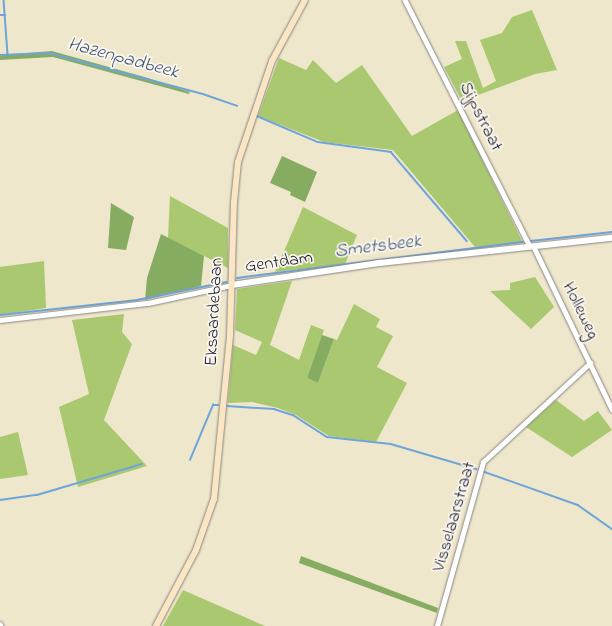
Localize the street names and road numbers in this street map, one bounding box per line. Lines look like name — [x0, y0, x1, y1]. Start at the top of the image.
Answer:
street label: Sijpstraat — [453, 79, 507, 155]
street label: Gentdam — [244, 248, 314, 278]
street label: Eksaardebaan — [201, 257, 229, 367]
street label: Holleweg — [557, 279, 603, 343]
street label: Visselaarstraat — [429, 460, 481, 574]

